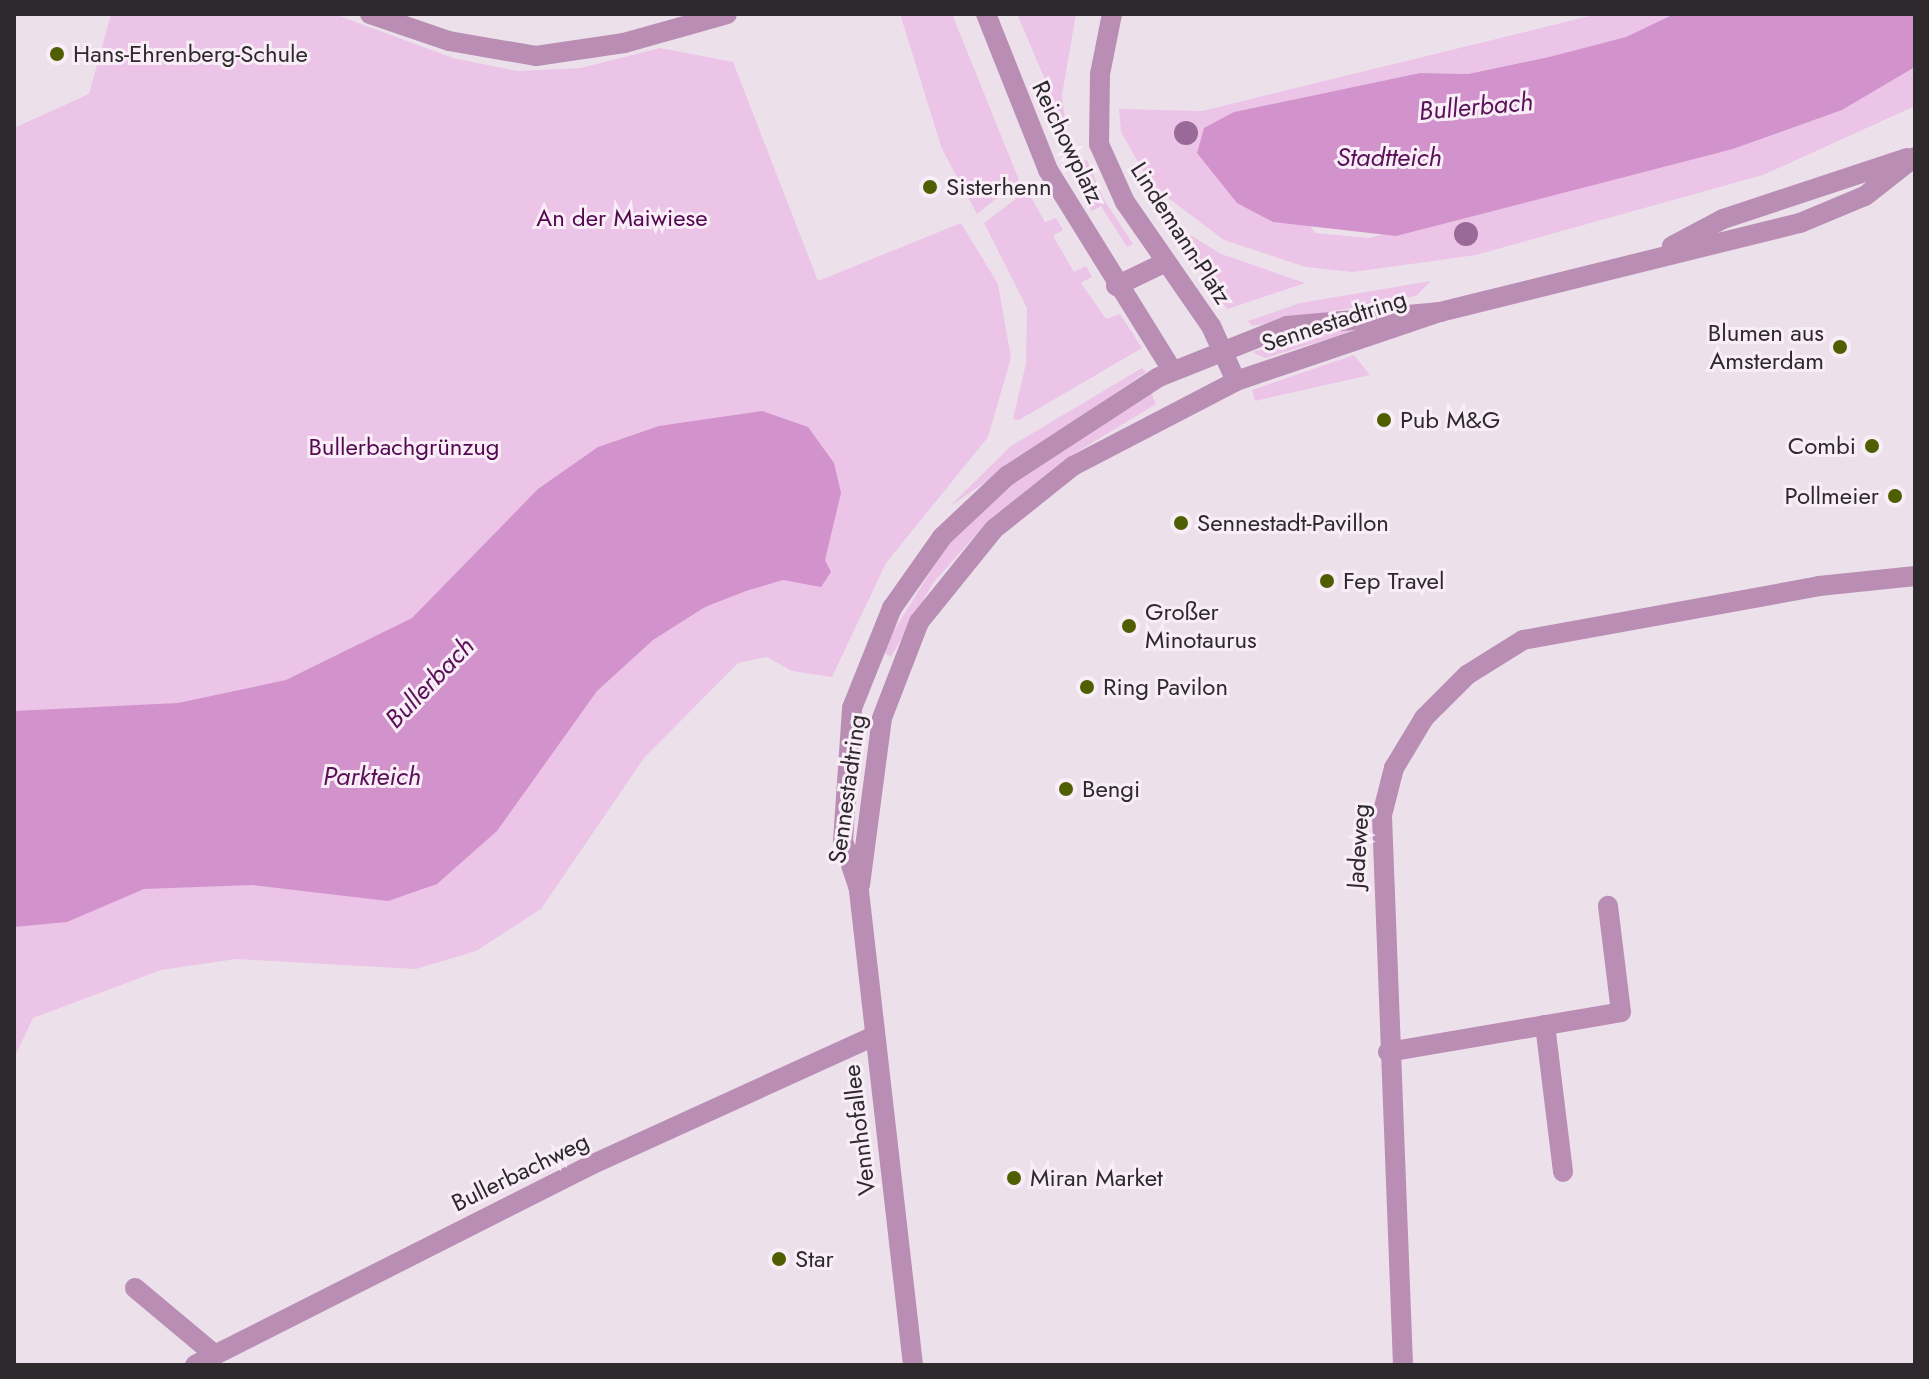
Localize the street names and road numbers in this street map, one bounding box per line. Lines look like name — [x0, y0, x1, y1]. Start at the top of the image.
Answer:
street label: Reichowplatz — [1026, 76, 1110, 208]
street label: Lindemann-Platz — [1124, 157, 1238, 309]
street label: Sennestadtring — [1258, 284, 1410, 358]
street label: Sennestadtring — [822, 713, 872, 865]
street label: Jadeweg — [1341, 803, 1375, 889]
street label: Vennhofallee — [837, 1063, 881, 1197]
street label: Bullerbachweg — [447, 1126, 593, 1218]

